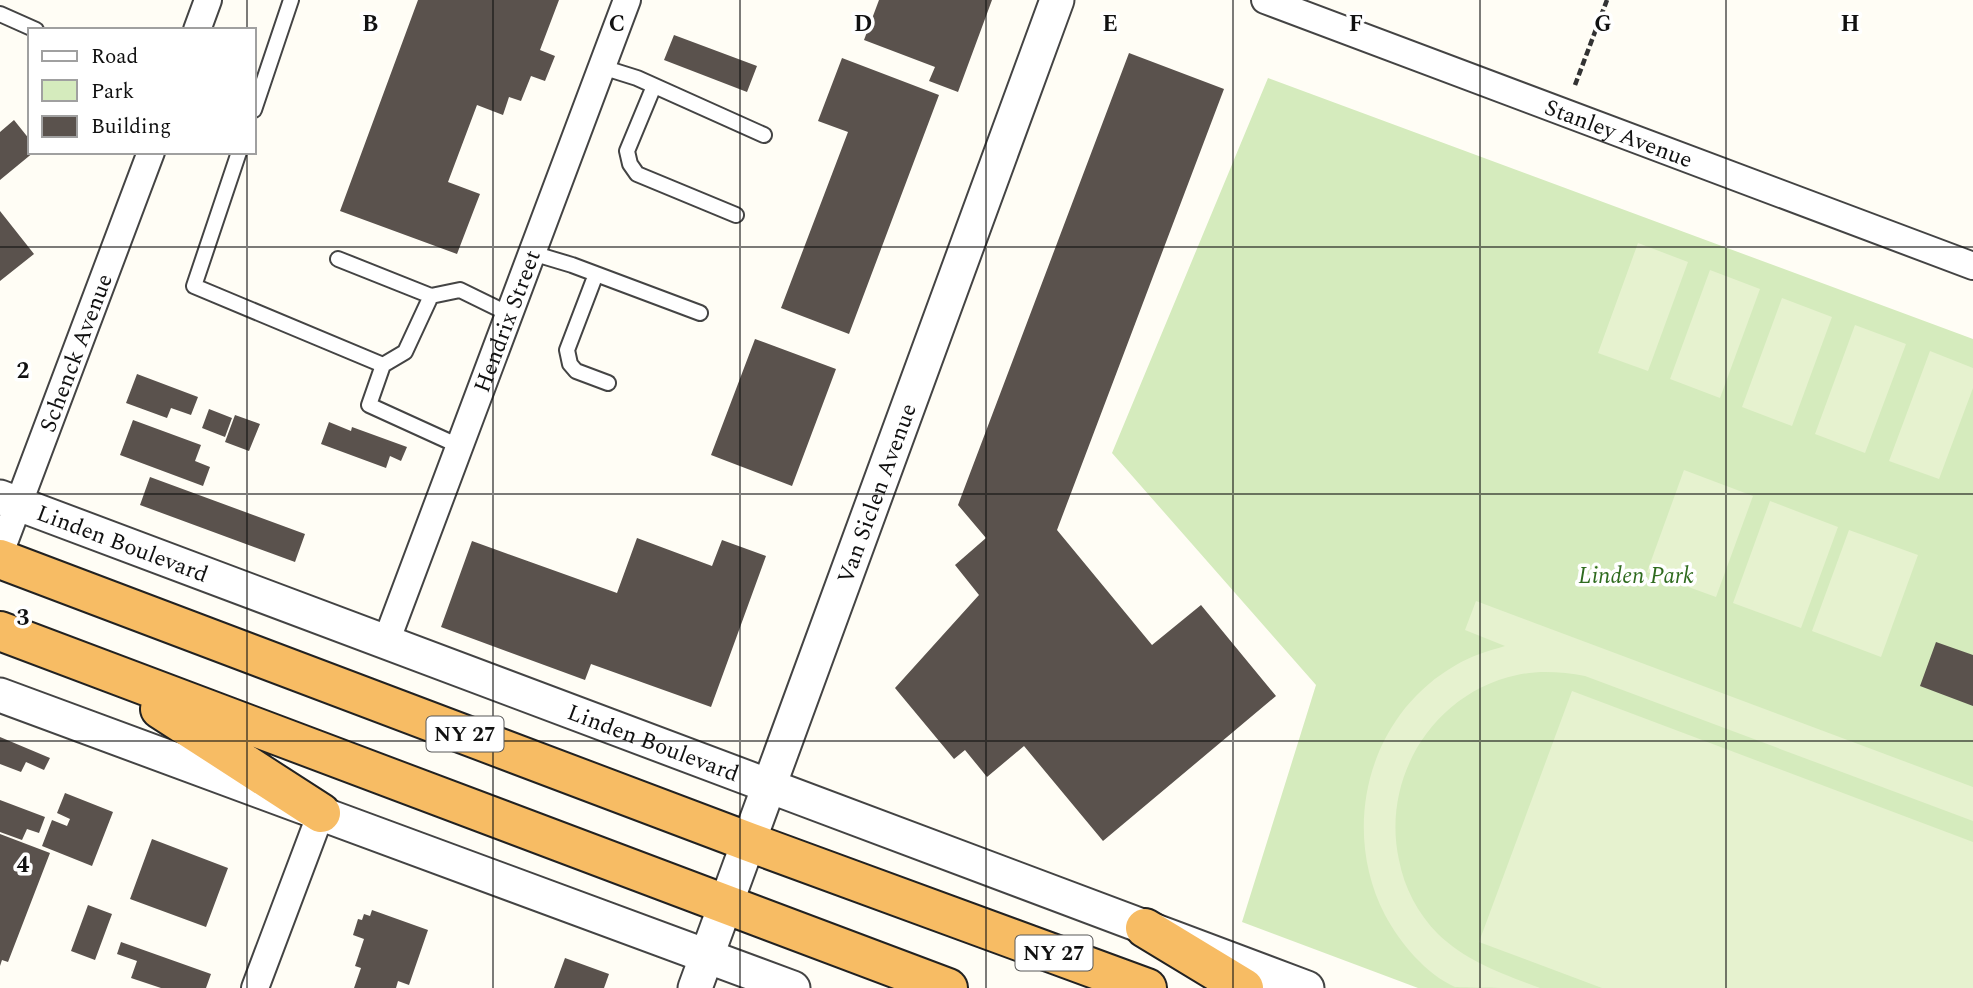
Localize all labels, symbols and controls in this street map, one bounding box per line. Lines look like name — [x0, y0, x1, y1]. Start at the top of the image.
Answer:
text: B — [362, 7, 378, 42]
text: C — [609, 7, 625, 42]
text: D — [854, 7, 872, 42]
text: E — [1102, 7, 1118, 42]
text: F — [1349, 7, 1363, 42]
text: G — [1594, 7, 1612, 42]
text: H — [1840, 7, 1860, 42]
legend — [28, 28, 256, 154]
text: Road — [91, 41, 138, 73]
text: Park — [91, 76, 135, 108]
street label: Stanley Avenue — [1539, 91, 1697, 178]
text: Building — [91, 111, 171, 143]
street label: Hendrix Street — [465, 245, 551, 398]
street label: Schenck Avenue — [31, 269, 123, 438]
text: 2 — [17, 354, 30, 389]
street label: Van Siclen Avenue — [829, 399, 927, 589]
street label: Linden Boulevard — [31, 496, 213, 593]
park label: Linden Park — [1578, 559, 1694, 594]
text: 3 — [17, 601, 30, 636]
street label: Linden Boulevard — [562, 696, 744, 792]
road number: NY 27 — [426, 716, 504, 752]
text: 4 — [17, 848, 30, 883]
road number: NY 27 — [1016, 936, 1092, 970]

